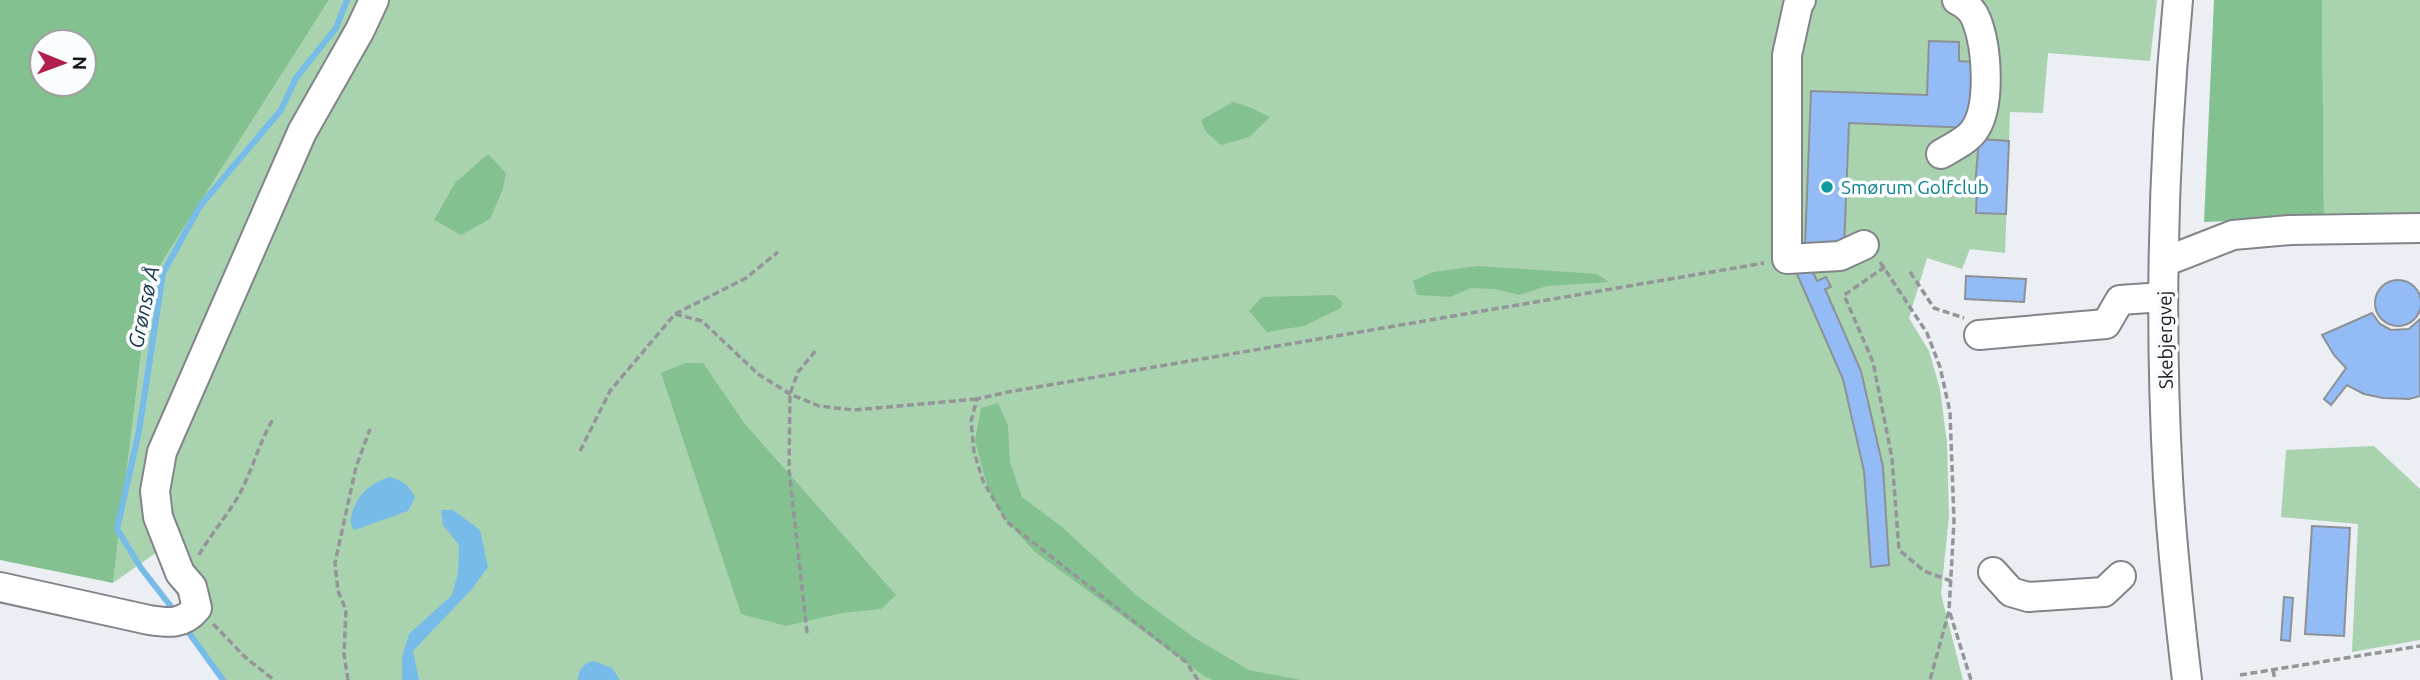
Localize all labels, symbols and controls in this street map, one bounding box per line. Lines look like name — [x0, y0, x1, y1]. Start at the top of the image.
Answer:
north arrow — [28, 28, 98, 98]
text: N — [69, 56, 91, 71]
place label: Smørum Golfclub — [1841, 176, 1989, 198]
marker: Smørum Golfclub — [1819, 179, 1835, 195]
water label: Grønsø Å — [123, 264, 163, 350]
street label: Skebjergvej — [2153, 291, 2177, 389]

